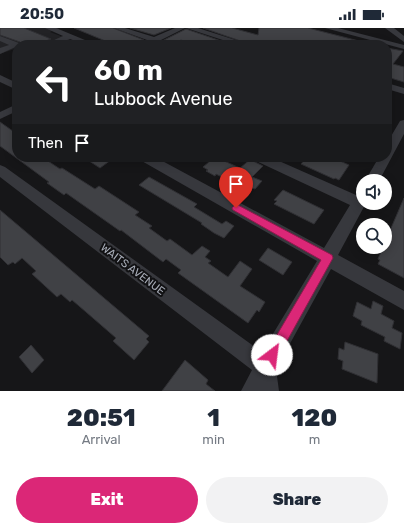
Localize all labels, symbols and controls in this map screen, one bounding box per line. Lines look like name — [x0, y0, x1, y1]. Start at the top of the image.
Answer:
text: 20:50 — [20, 5, 64, 23]
text: 60 m — [94, 54, 163, 87]
icon: left — [28, 56, 80, 108]
text: Lubbock Avenue — [94, 88, 232, 110]
icon: arrive — [71, 132, 93, 154]
text: Then — [28, 134, 63, 152]
pin — [219, 167, 253, 208]
icon: arrive — [225, 173, 247, 195]
map controls — [356, 174, 392, 254]
button: sound — [356, 174, 392, 210]
button: search — [356, 218, 392, 254]
street label: WAITS AVENUE — [98, 241, 168, 298]
position arrow — [251, 334, 293, 376]
text: 20:51 — [67, 404, 136, 432]
text: 1 — [207, 404, 220, 432]
text: 120 — [292, 404, 337, 432]
text: Arrival — [82, 432, 121, 447]
text: min — [202, 432, 225, 447]
text: m — [309, 432, 320, 447]
button: Exit — [16, 477, 198, 523]
button: Share — [206, 477, 388, 523]

